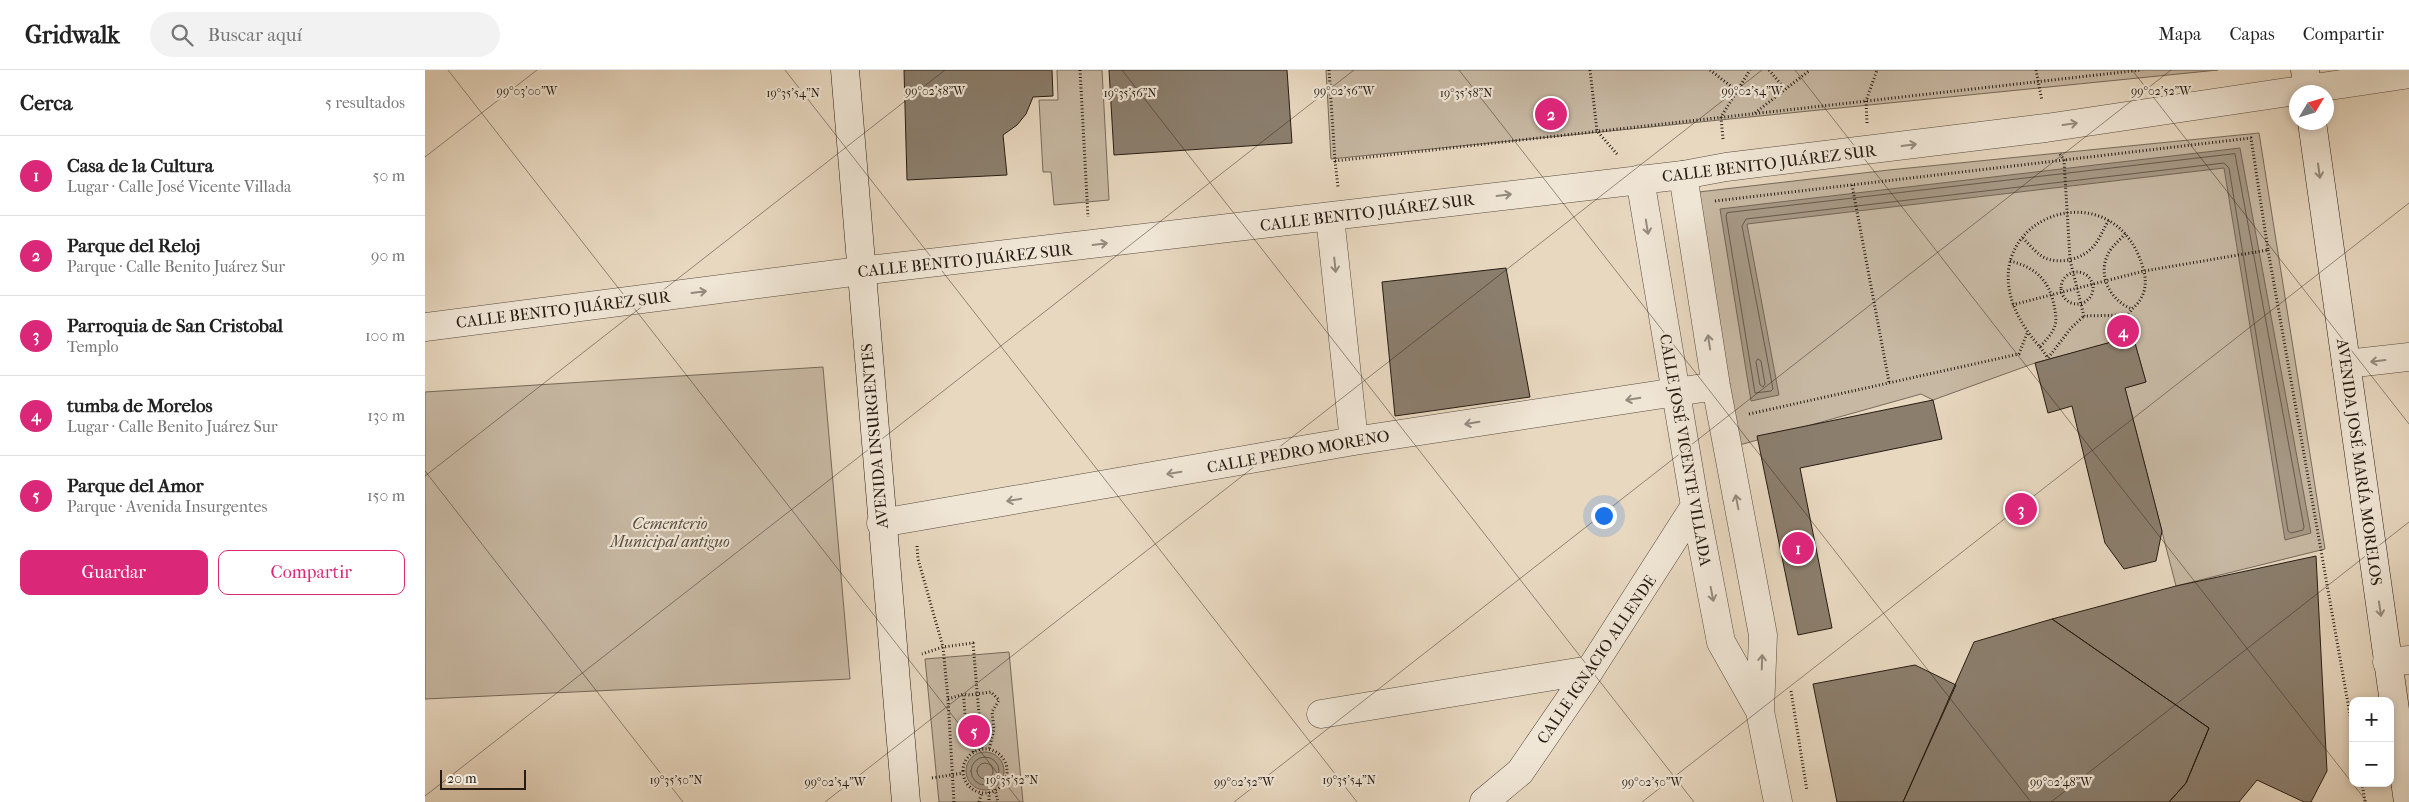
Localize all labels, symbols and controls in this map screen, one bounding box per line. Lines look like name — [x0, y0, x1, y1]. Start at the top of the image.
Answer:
search box — [150, 12, 500, 57]
text: Gridwalk — [25, 21, 120, 49]
icon: search — [168, 21, 196, 49]
text: Buscar aquí — [208, 24, 302, 46]
text: Mapa — [2159, 24, 2201, 45]
text: Capas — [2229, 24, 2275, 45]
text: Compartir — [2303, 24, 2384, 45]
text: 99°03'00"W — [497, 84, 559, 98]
text: 99°02'58"W — [905, 84, 966, 98]
text: 99°02'56"W — [1314, 84, 1375, 98]
text: 99°02'54"W — [1721, 84, 1784, 98]
text: 99°02'52"W — [2131, 84, 2192, 98]
north arrow — [2289, 85, 2334, 130]
text: 19°35'54"N — [766, 86, 820, 100]
text: 19°35'56"N — [1103, 86, 1157, 100]
text: 19°35'58"N — [1440, 86, 1492, 100]
text: Cerca — [20, 91, 72, 115]
text: 5 resultados — [325, 93, 405, 112]
pin: 2 — [1535, 95, 1567, 133]
one-way arrow — [2062, 119, 2078, 129]
street label: CALLE BENITO JUÁREZ SUR — [1661, 140, 1879, 186]
one-way arrow — [1900, 140, 1916, 150]
text: Casa de la Cultura — [67, 155, 213, 177]
one-way arrow — [2314, 162, 2324, 178]
text: 1 — [33, 166, 39, 185]
text: 50 m — [373, 166, 405, 185]
text: Lugar · Calle José Vicente Villada — [67, 177, 291, 196]
street label: CALLE BENITO JUÁREZ SUR — [1259, 189, 1477, 235]
one-way arrow — [1496, 190, 1512, 200]
one-way arrow — [1643, 219, 1653, 235]
text: Parque del Reloj — [67, 235, 200, 257]
street label: CALLE BENITO JUÁREZ SUR — [857, 239, 1075, 281]
one-way arrow — [1092, 239, 1108, 249]
text: 2 — [32, 246, 40, 265]
text: 90 m — [371, 246, 405, 265]
text: Parque · Calle Benito Juárez Sur — [67, 257, 285, 276]
one-way arrow — [1330, 257, 1340, 273]
street label: CALLE BENITO JUÁREZ SUR — [455, 286, 673, 332]
one-way arrow — [691, 287, 707, 297]
pin: 4 — [2107, 312, 2139, 350]
text: Parroquia de San Cristobal — [67, 315, 283, 337]
text: 3 — [33, 326, 39, 345]
text: 100 m — [365, 326, 405, 345]
street label: CALLE JOSÉ VICENTE VILLADA — [1656, 332, 1716, 568]
one-way arrow — [1704, 335, 1714, 351]
street label: AVENIDA JOSÉ MARÍA MORELOS — [2333, 336, 2387, 587]
text: Templo — [67, 337, 119, 356]
street label: AVENIDA INSURGENTES — [857, 343, 892, 530]
one-way arrow — [2370, 356, 2386, 366]
one-way arrow — [1625, 394, 1641, 404]
text: tumba de Morelos — [67, 395, 213, 417]
text: 4 — [31, 406, 41, 425]
text: 130 m — [367, 406, 405, 425]
text: Lugar · Calle Benito Juárez Sur — [67, 417, 278, 436]
one-way arrow — [1464, 419, 1480, 429]
street label: CALLE PEDRO MORENO — [1205, 426, 1391, 477]
one-way arrow — [1166, 468, 1182, 478]
text: Parque del Amor — [67, 475, 204, 497]
text: 5 — [33, 486, 39, 505]
text: 150 m — [367, 486, 405, 505]
pin: 3 — [2005, 490, 2037, 528]
one-way arrow — [1732, 495, 1741, 511]
one-way arrow — [1006, 496, 1022, 506]
text: Parque · Avenida Insurgentes — [67, 497, 267, 516]
your location — [1591, 503, 1617, 529]
park label: Cementerio Municipal antiguo — [609, 514, 730, 551]
pin: 1 — [1782, 529, 1814, 567]
button: Guardar — [20, 550, 208, 595]
button: Compartir — [218, 550, 405, 595]
street label: CALLE IGNACIO ALLENDE — [1533, 571, 1660, 747]
one-way arrow — [1708, 586, 1717, 602]
one-way arrow — [2375, 601, 2385, 617]
one-way arrow — [1757, 655, 1766, 671]
map controls — [2349, 697, 2394, 787]
button: + — [2349, 697, 2394, 742]
pin: 5 — [958, 712, 990, 750]
button: − — [2349, 742, 2394, 787]
scale bar — [440, 767, 526, 790]
text: 20 m — [447, 770, 477, 787]
text: 19°35'50"N — [649, 773, 703, 787]
text: 19°35'52"N — [986, 773, 1038, 787]
text: 19°35'54"N — [1322, 773, 1376, 787]
text: 99°02'54"W — [804, 775, 867, 789]
text: 99°02'52"W — [1214, 775, 1275, 789]
text: 99°02'50"W — [1622, 775, 1683, 789]
text: 99°02'48"W — [2030, 775, 2093, 789]

